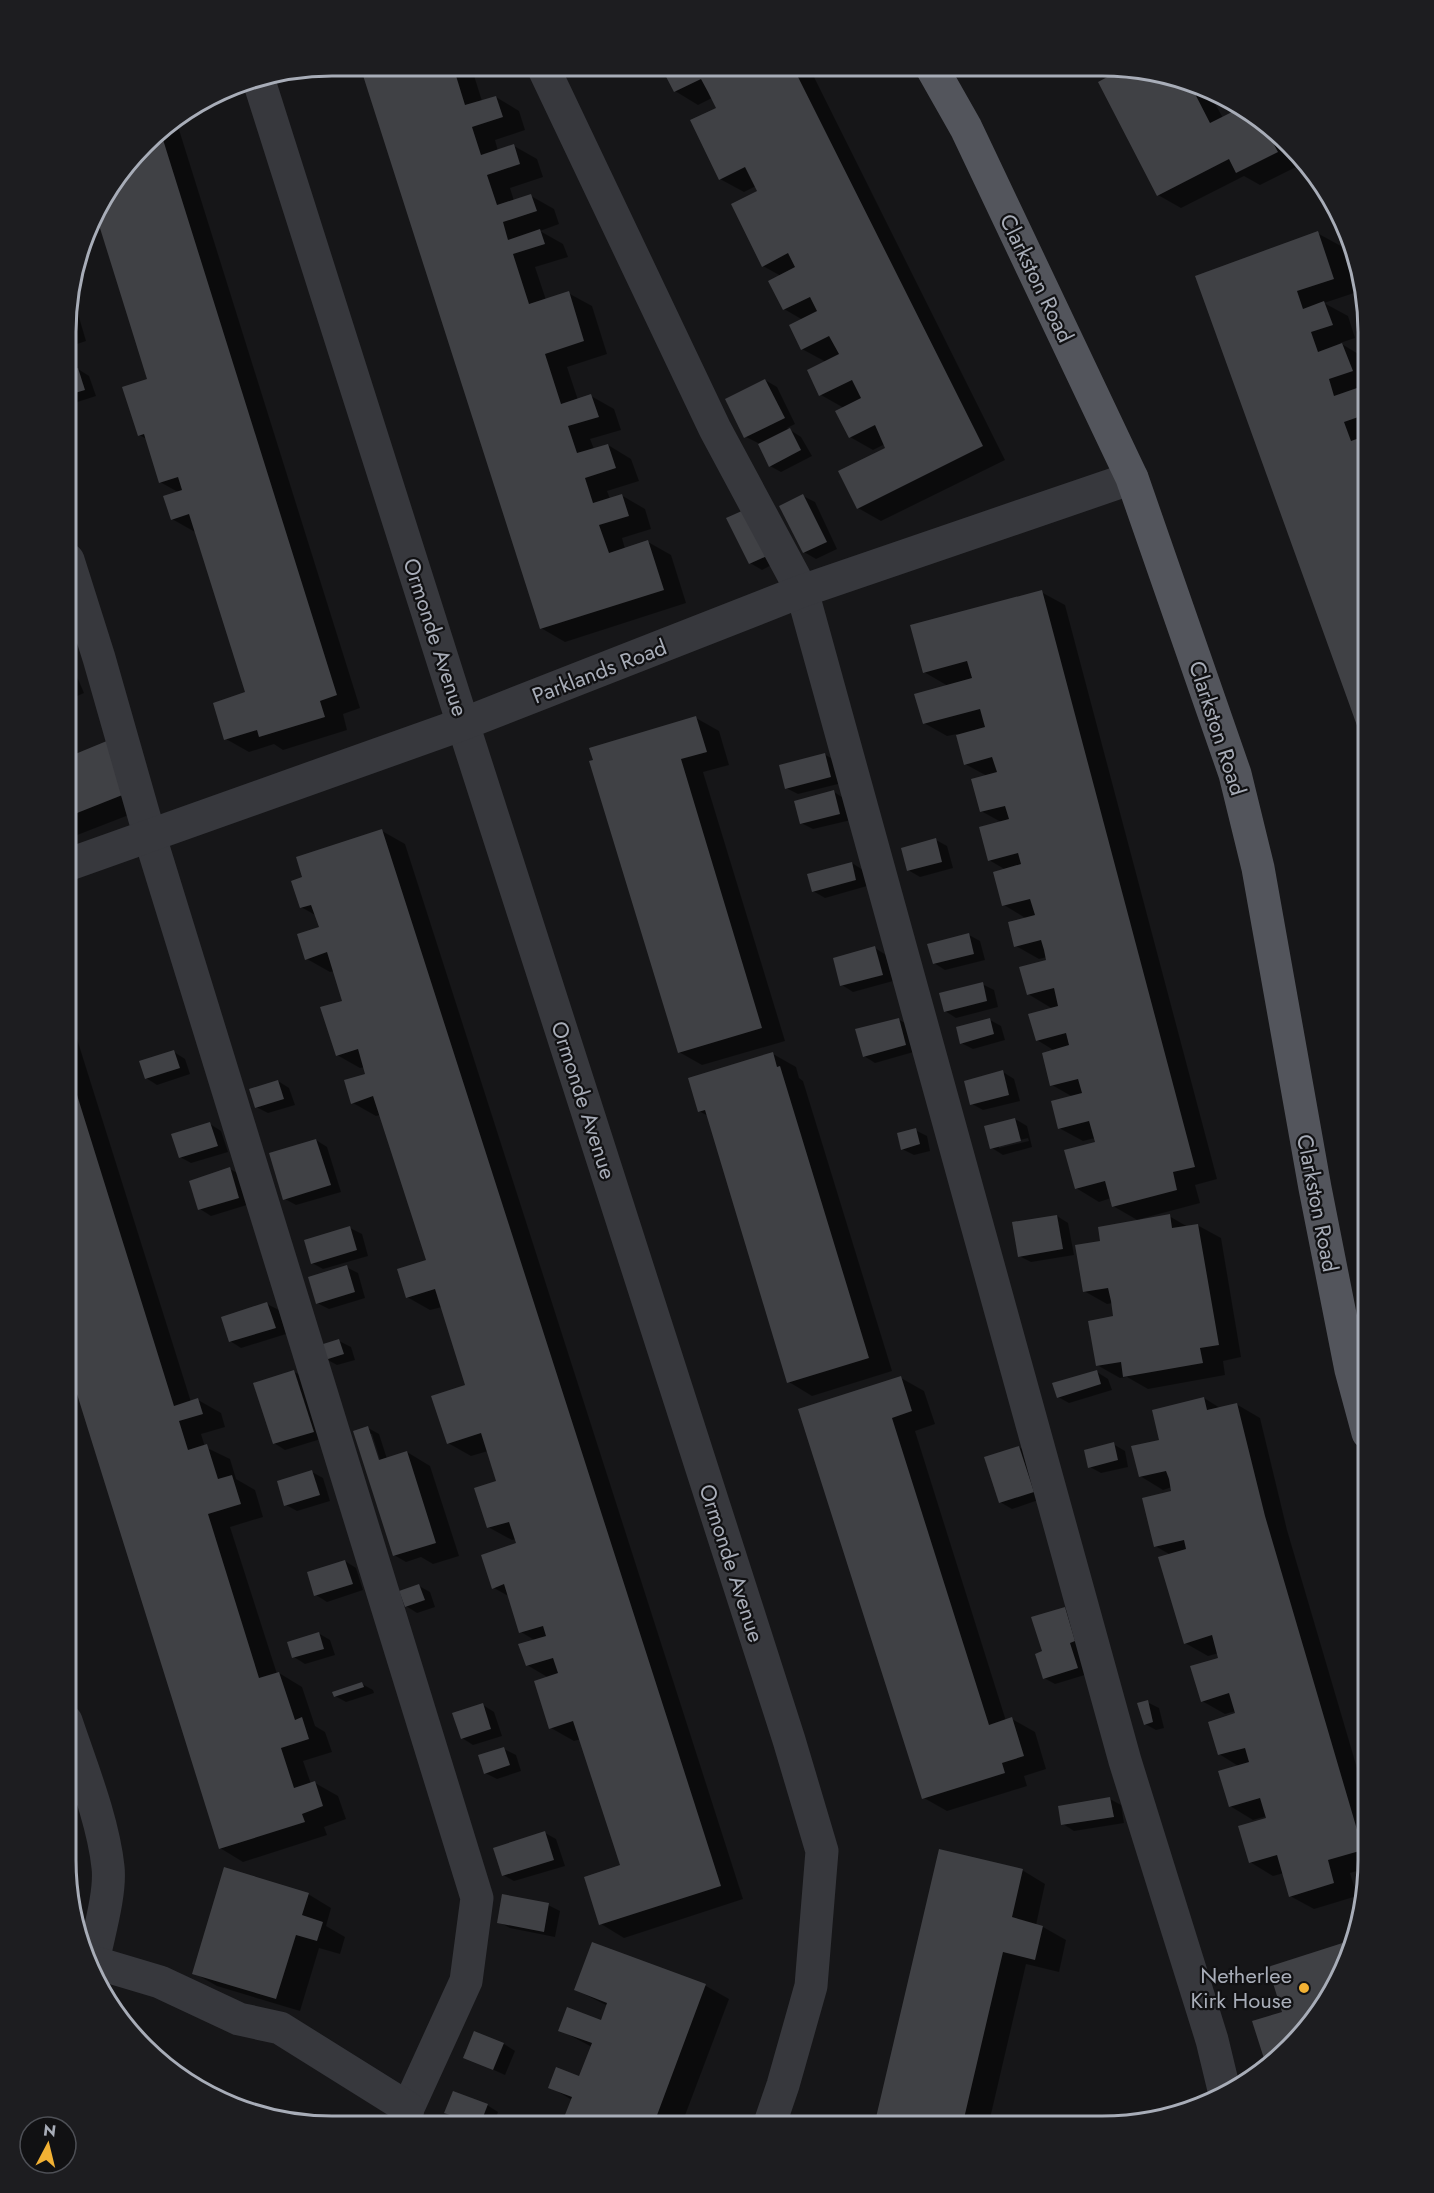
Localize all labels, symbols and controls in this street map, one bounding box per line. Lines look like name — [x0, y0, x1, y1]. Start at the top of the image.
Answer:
street label: Clarkston Road — [992, 208, 1082, 348]
street label: Ormonde Avenue — [395, 554, 477, 720]
street label: Parklands Road — [527, 631, 671, 711]
street label: Clarkston Road — [1181, 657, 1255, 799]
street label: Ormonde Avenue — [543, 1017, 625, 1183]
street label: Clarkston Road — [1289, 1131, 1347, 1275]
street label: Ormonde Avenue — [691, 1480, 773, 1646]
place label: Netherlee Kirk House — [1191, 1959, 1292, 2016]
marker: Netherlee Kirk House — [1297, 1981, 1311, 1995]
north arrow — [18, 2115, 78, 2175]
text: N — [42, 2118, 57, 2143]

